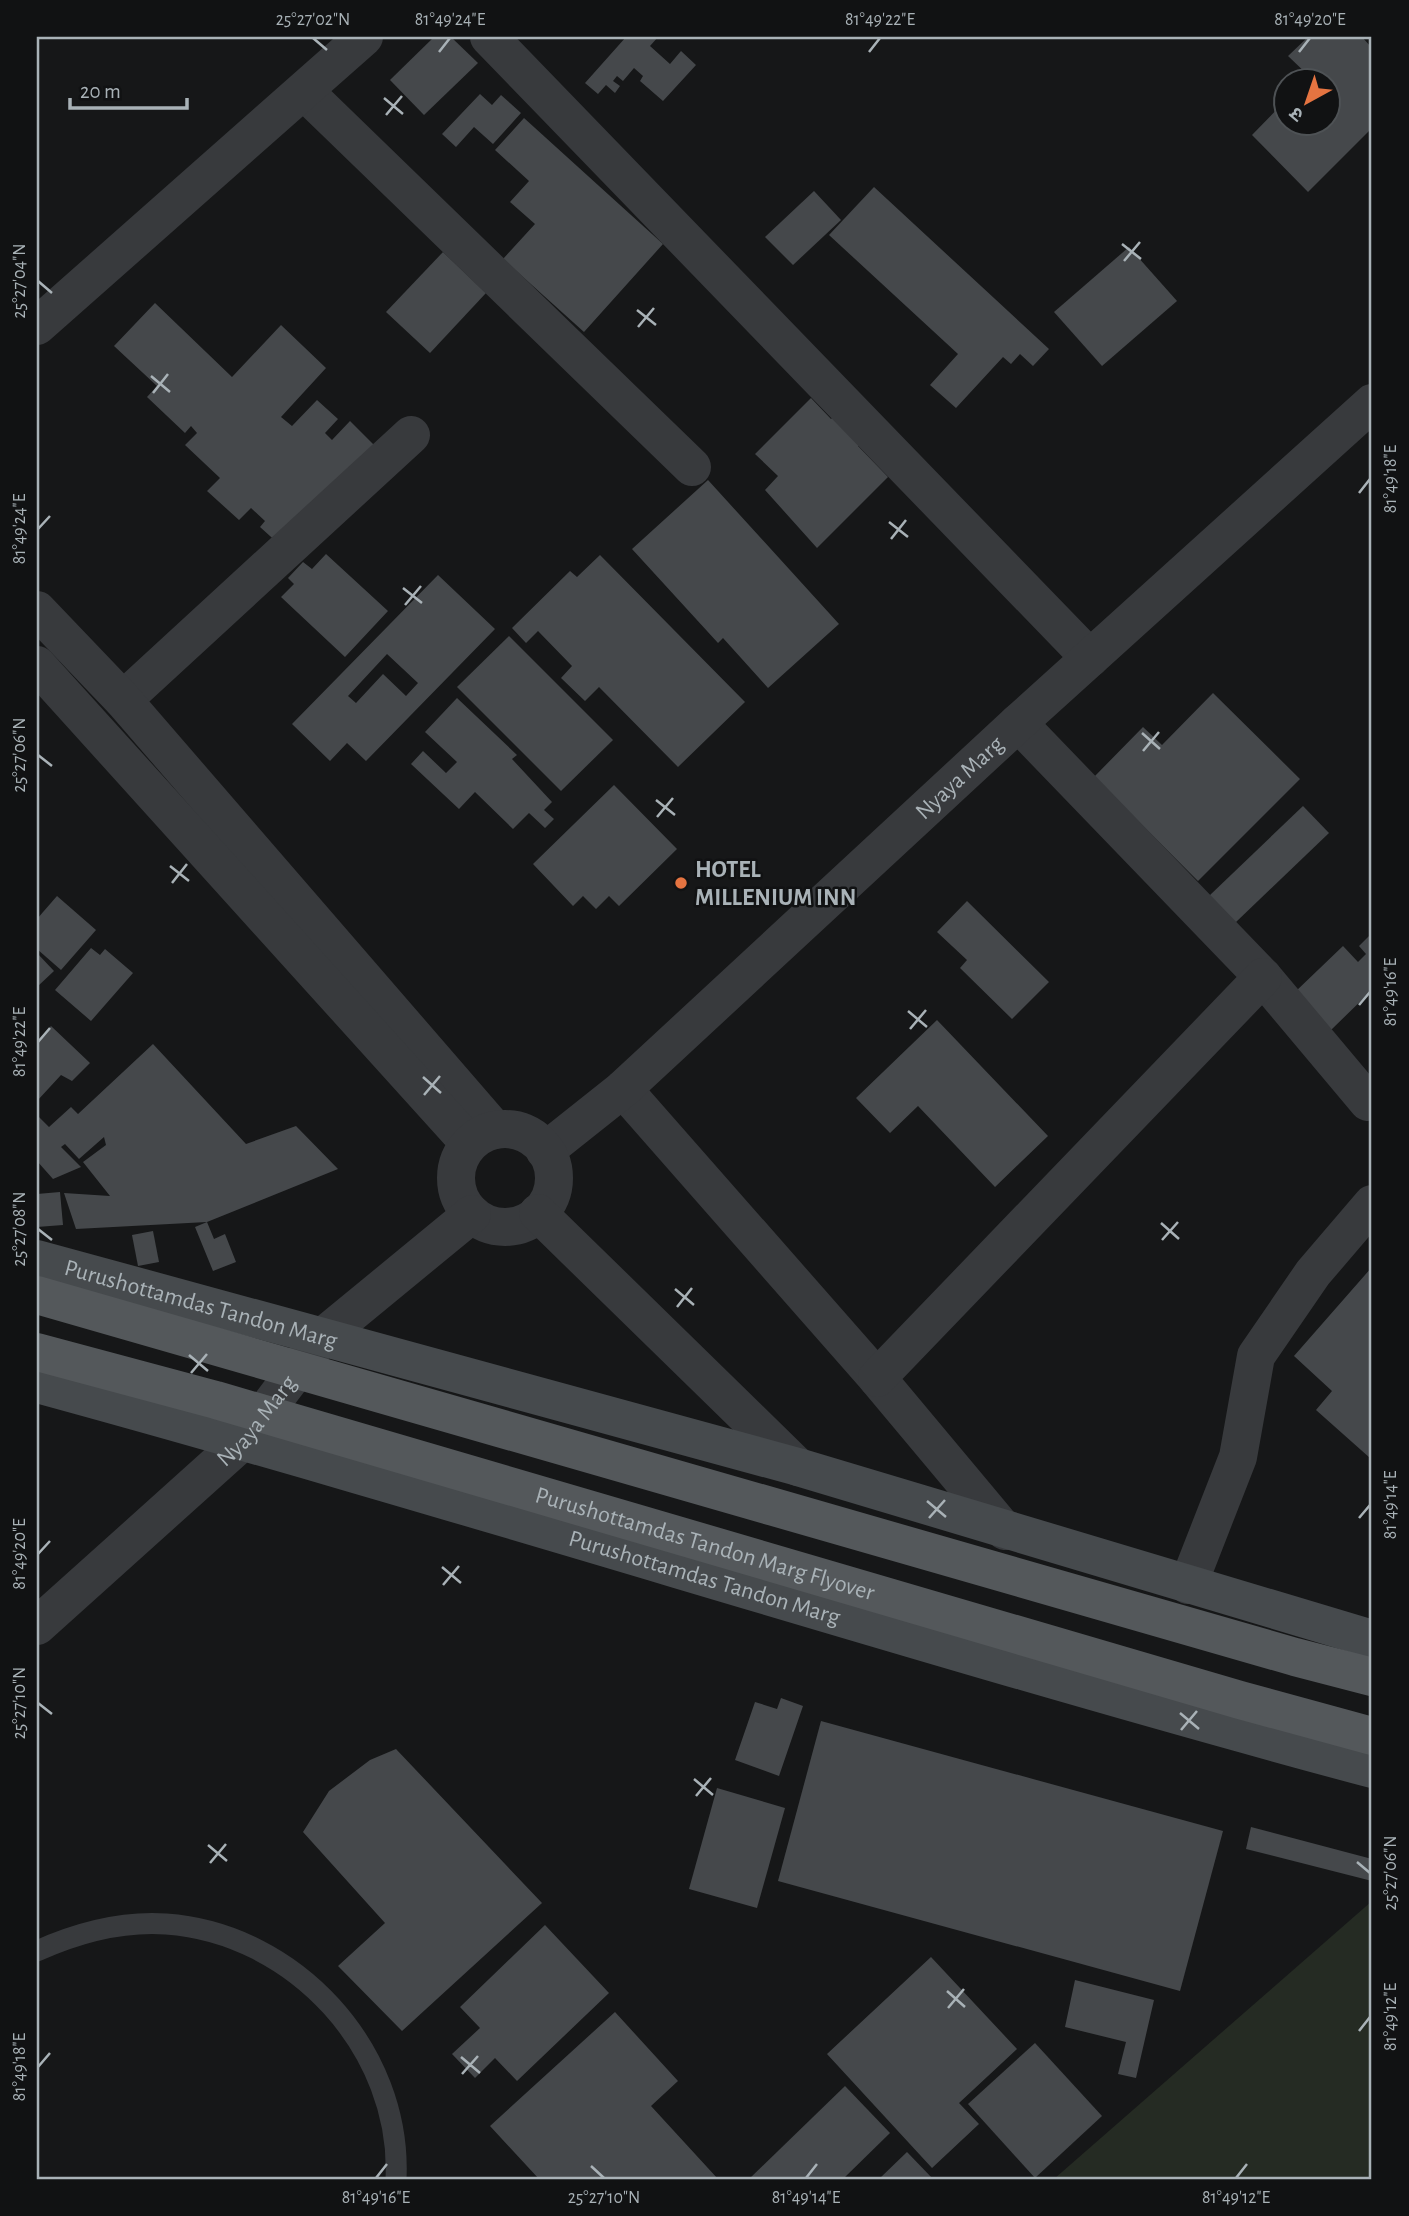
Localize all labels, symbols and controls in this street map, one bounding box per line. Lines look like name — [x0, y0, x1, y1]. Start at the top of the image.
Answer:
text: 25°27'02"N — [276, 11, 350, 29]
text: 81°49'24"E — [415, 11, 486, 29]
text: 81°49'22"E — [845, 11, 915, 29]
text: 81°49'20"E — [1274, 11, 1346, 29]
scale bar — [70, 66, 187, 110]
north arrow — [1272, 66, 1342, 136]
text: 20 m — [80, 81, 121, 102]
text: उ — [1286, 102, 1307, 125]
text: 25°27'04"N — [11, 243, 29, 319]
text: 81°49'18"E — [1382, 444, 1400, 513]
text: 81°49'24"E — [11, 493, 29, 564]
text: 25°27'06"N — [11, 718, 29, 792]
street label: Nyaya Marg — [911, 732, 1009, 824]
place label: HOTEL MILLENIUM INN — [695, 858, 856, 910]
marker: HOTEL MILLENIUM INN — [673, 875, 689, 891]
text: 81°49'16"E — [1382, 957, 1400, 1026]
text: 81°49'22"E — [11, 1007, 29, 1077]
text: 25°27'08"N — [11, 1191, 29, 1267]
street label: Purushottamdas Tandon Marg — [62, 1256, 340, 1354]
street label: Nyaya Marg — [213, 1371, 301, 1471]
text: 81°49'14"E — [1382, 1470, 1400, 1539]
street label: Purushottamdas Tandon Marg Flyover — [532, 1482, 878, 1606]
text: 81°49'20"E — [11, 1518, 29, 1590]
street label: Purushottamdas Tandon Marg — [565, 1522, 843, 1632]
text: 25°27'10"N — [11, 1667, 29, 1739]
text: 25°27'06"N — [1382, 1836, 1400, 1910]
text: 81°49'12"E — [1382, 1983, 1400, 2051]
text: 81°49'18"E — [11, 2032, 29, 2101]
text: 81°49'16"E — [342, 2189, 411, 2207]
text: 25°27'10"N — [568, 2189, 640, 2207]
text: 81°49'14"E — [772, 2189, 841, 2207]
text: 81°49'12"E — [1202, 2189, 1270, 2207]

